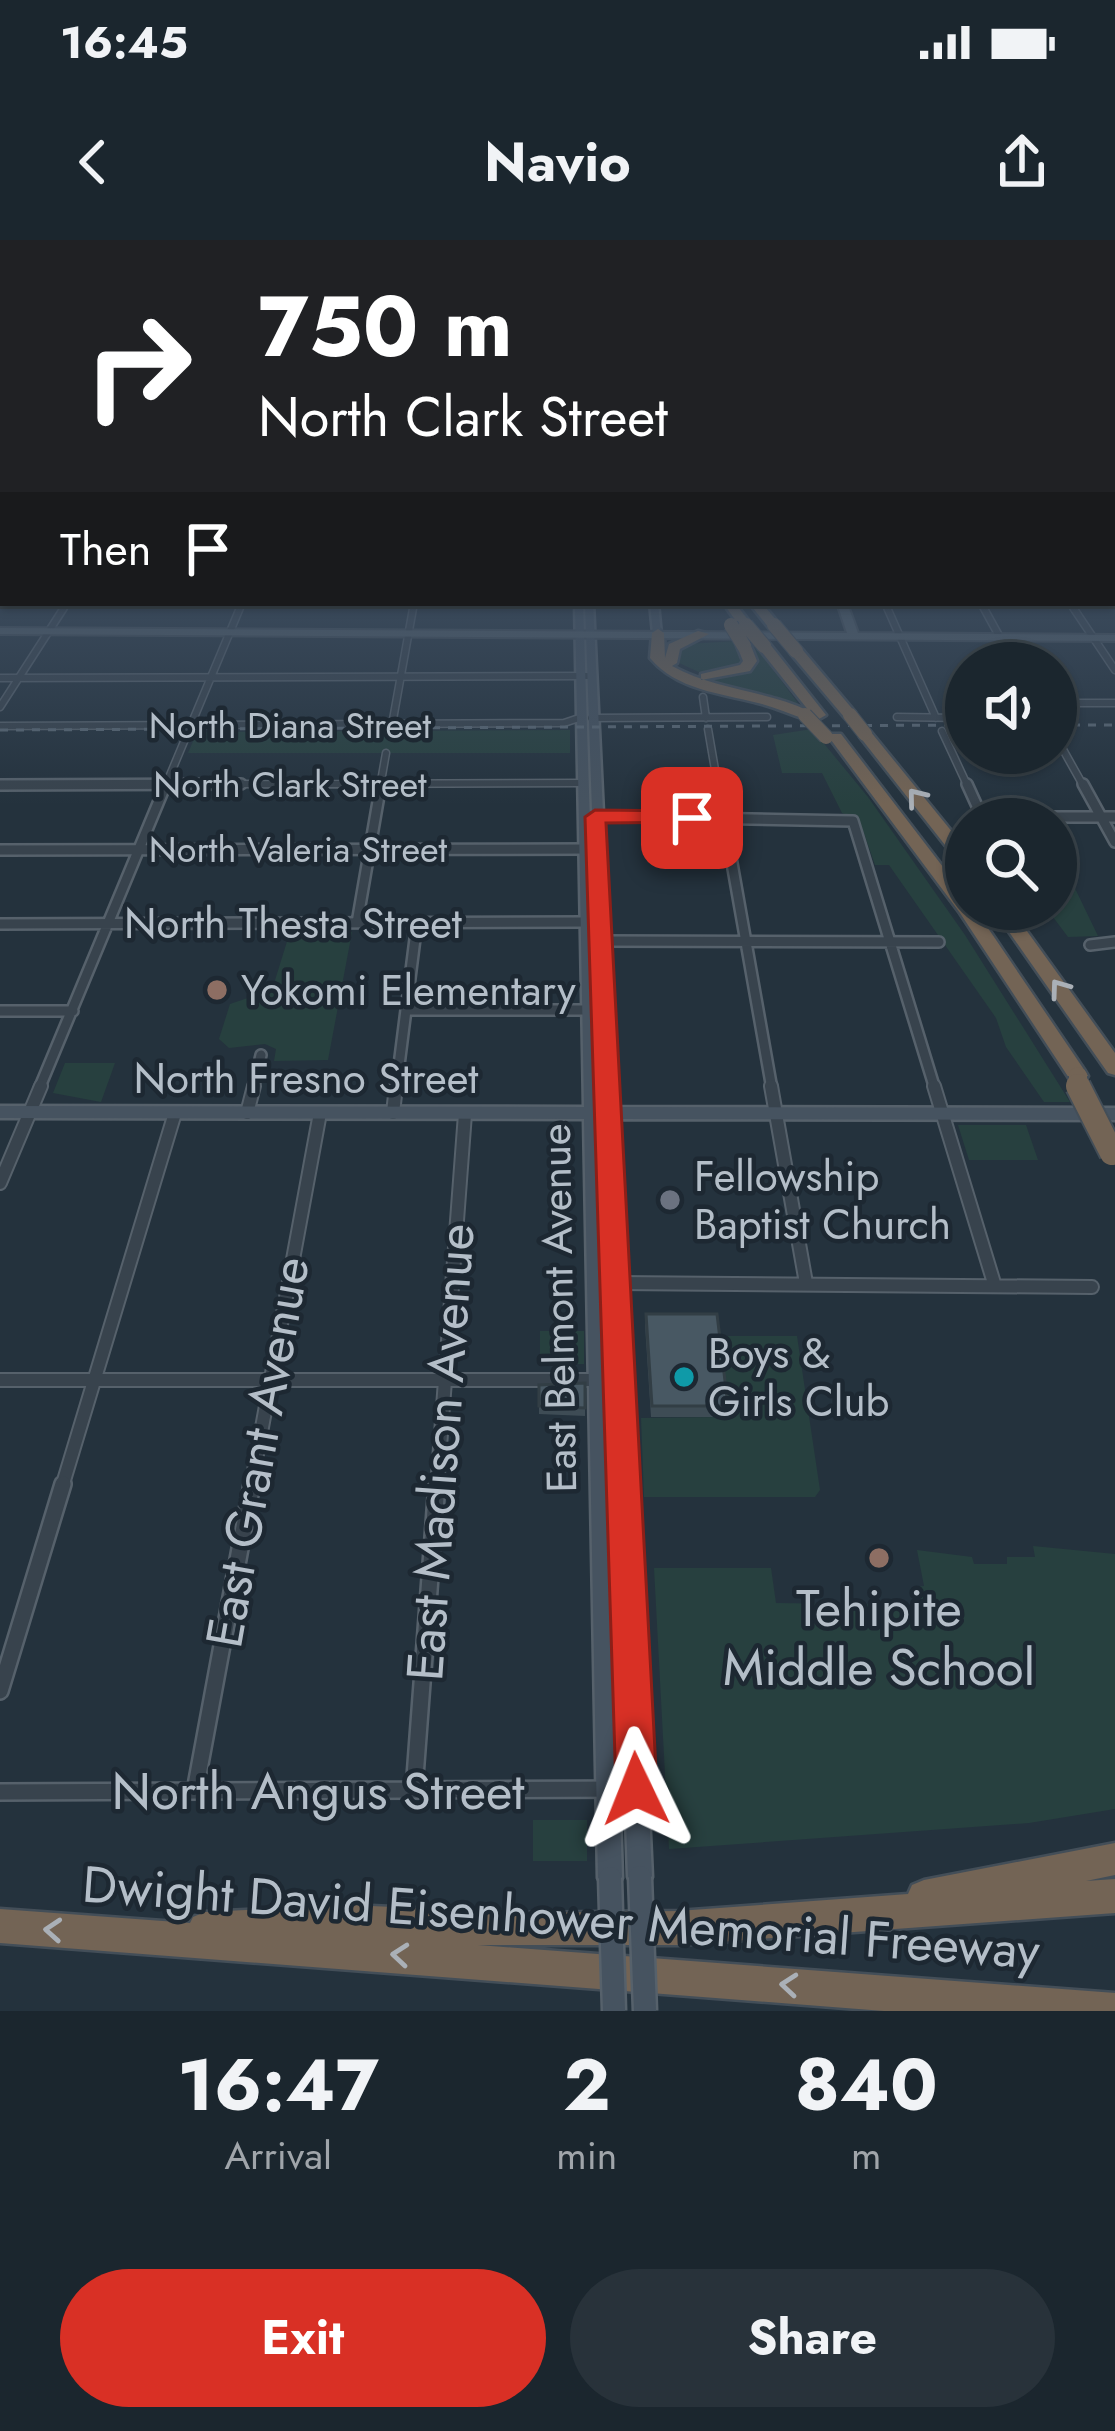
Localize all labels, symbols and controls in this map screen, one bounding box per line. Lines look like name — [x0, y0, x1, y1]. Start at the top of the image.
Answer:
text: 16:45 — [60, 10, 188, 75]
text: Navio — [484, 123, 631, 201]
icon: back — [60, 129, 126, 195]
icon: share — [989, 129, 1055, 195]
text: 750 m — [258, 266, 513, 388]
icon: right — [60, 288, 216, 444]
text: North Clark Street — [258, 378, 668, 456]
icon: arrive — [175, 516, 241, 582]
text: Then — [60, 517, 151, 582]
map controls — [945, 642, 1077, 930]
button: sound — [945, 642, 1077, 774]
street label: North Diana Street — [149, 699, 432, 751]
street label: North Clark Street — [153, 758, 427, 810]
pin — [641, 767, 743, 869]
icon: arrive — [659, 785, 725, 851]
one-way arrow — [909, 788, 930, 810]
button: search — [945, 798, 1077, 930]
street label: North Valeria Street — [149, 823, 447, 875]
street label: North Thesta Street — [124, 893, 462, 954]
place label: Yokomi Elementary — [241, 960, 576, 1021]
marker: Yokomi Elementary — [204, 977, 230, 1003]
one-way arrow — [1051, 979, 1073, 1001]
street label: North Fresno Street — [134, 1048, 478, 1109]
street label: East Belmont Avenue — [525, 1123, 592, 1493]
place label: Fellowship Baptist Church — [694, 1146, 951, 1255]
marker: Fellowship Baptist Church — [657, 1187, 683, 1213]
street label: East Madison Avenue — [387, 1221, 493, 1683]
street label: East Grant Avenue — [186, 1251, 328, 1653]
place label: Boys & Girls Club — [708, 1323, 889, 1432]
marker: Boys & Girls Club — [671, 1364, 697, 1390]
marker: Tehipite Middle School — [866, 1545, 892, 1571]
place label: Tehipite Middle School — [723, 1571, 1035, 1704]
position arrow — [573, 1726, 699, 1852]
street label: North Angus Street — [112, 1754, 525, 1828]
street label: Dwight David Eisenhower Memorial Freeway — [80, 1847, 1043, 1987]
one-way arrow — [43, 1917, 62, 1943]
one-way arrow — [390, 1942, 409, 1968]
one-way arrow — [779, 1973, 798, 1999]
text: 16:47 — [177, 2033, 379, 2137]
text: 2 — [563, 2033, 610, 2137]
text: 840 — [795, 2033, 938, 2137]
text: Arrival — [224, 2127, 332, 2184]
text: min — [556, 2127, 617, 2184]
text: m — [851, 2127, 881, 2184]
button: Exit — [60, 2269, 546, 2407]
button: Share — [570, 2269, 1055, 2407]

